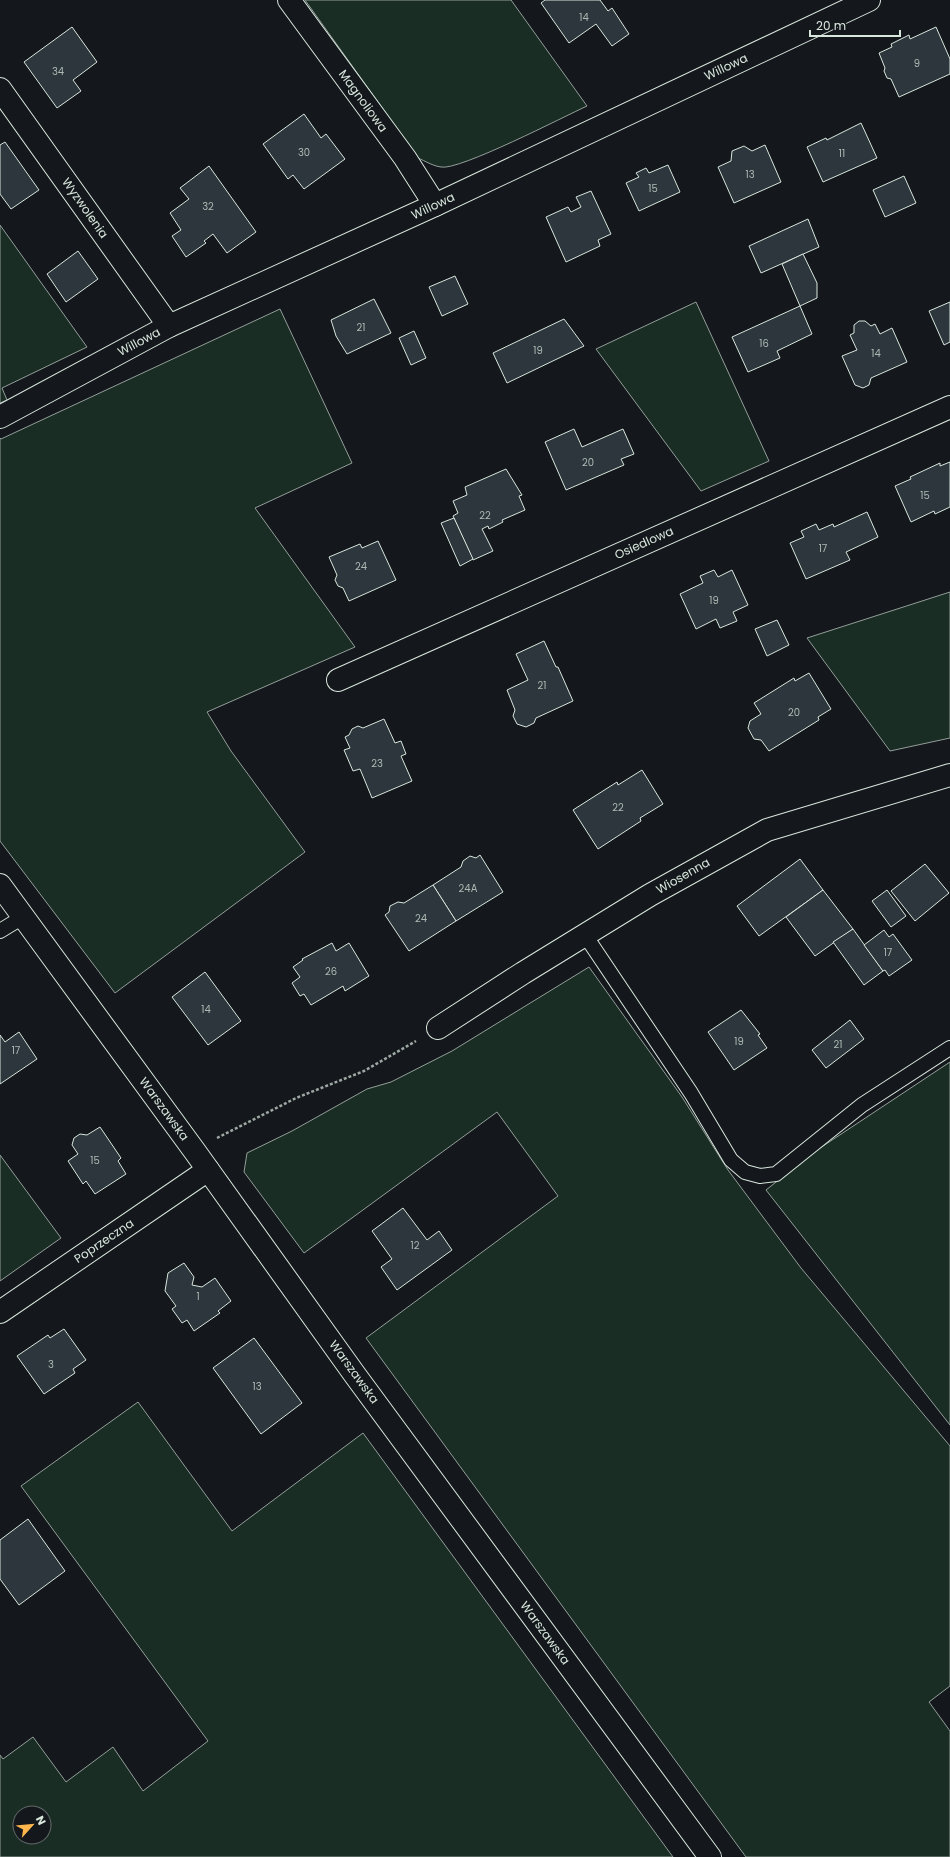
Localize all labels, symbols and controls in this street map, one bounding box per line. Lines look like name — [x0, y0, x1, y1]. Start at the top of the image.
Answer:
house number: 14 — [579, 10, 589, 25]
scale bar — [810, 12, 900, 38]
text: 20 m — [816, 17, 846, 34]
street label: Willowa — [701, 49, 750, 84]
house number: 9 — [914, 56, 920, 71]
house number: 34 — [52, 64, 64, 79]
street label: Magnoliowa — [335, 66, 392, 135]
house number: 30 — [298, 145, 310, 160]
house number: 11 — [839, 146, 845, 161]
house number: 13 — [745, 167, 755, 182]
street label: Wyzwolenia — [58, 174, 113, 242]
house number: 15 — [648, 181, 658, 196]
street label: Willowa — [408, 188, 457, 223]
house number: 32 — [202, 199, 214, 214]
house number: 21 — [357, 320, 365, 335]
street label: Willowa — [114, 323, 163, 360]
house number: 16 — [759, 336, 769, 351]
house number: 19 — [533, 343, 543, 358]
house number: 14 — [871, 346, 881, 361]
house number: 20 — [582, 455, 594, 470]
house number: 15 — [920, 488, 930, 503]
house number: 22 — [479, 508, 491, 523]
street label: Osiedlowa — [612, 522, 676, 563]
house number: 17 — [819, 541, 828, 556]
house number: 24 — [355, 559, 367, 574]
house number: 19 — [709, 593, 719, 608]
house number: 21 — [538, 678, 546, 693]
house number: 20 — [788, 705, 800, 720]
house number: 23 — [371, 756, 383, 771]
house number: 22 — [612, 800, 624, 815]
street label: Wiosenna — [653, 853, 713, 898]
house number: 24A — [459, 881, 478, 896]
house number: 24 — [415, 911, 427, 926]
house number: 17 — [884, 945, 893, 960]
house number: 26 — [325, 964, 337, 979]
house number: 14 — [201, 1002, 211, 1017]
house number: 19 — [734, 1034, 744, 1049]
house number: 21 — [834, 1037, 842, 1052]
house number: 17 — [12, 1043, 21, 1058]
street label: Warszawska — [136, 1074, 193, 1144]
house number: 15 — [90, 1153, 100, 1168]
street label: Poprzeczna — [71, 1214, 137, 1267]
house number: 12 — [411, 1238, 420, 1253]
house number: 1 — [196, 1289, 200, 1304]
street label: Warszawska — [326, 1337, 383, 1407]
house number: 3 — [48, 1357, 54, 1372]
house number: 13 — [252, 1379, 262, 1394]
street label: Warszawska — [517, 1598, 574, 1668]
north arrow — [12, 1805, 52, 1845]
text: N — [32, 1813, 50, 1828]

